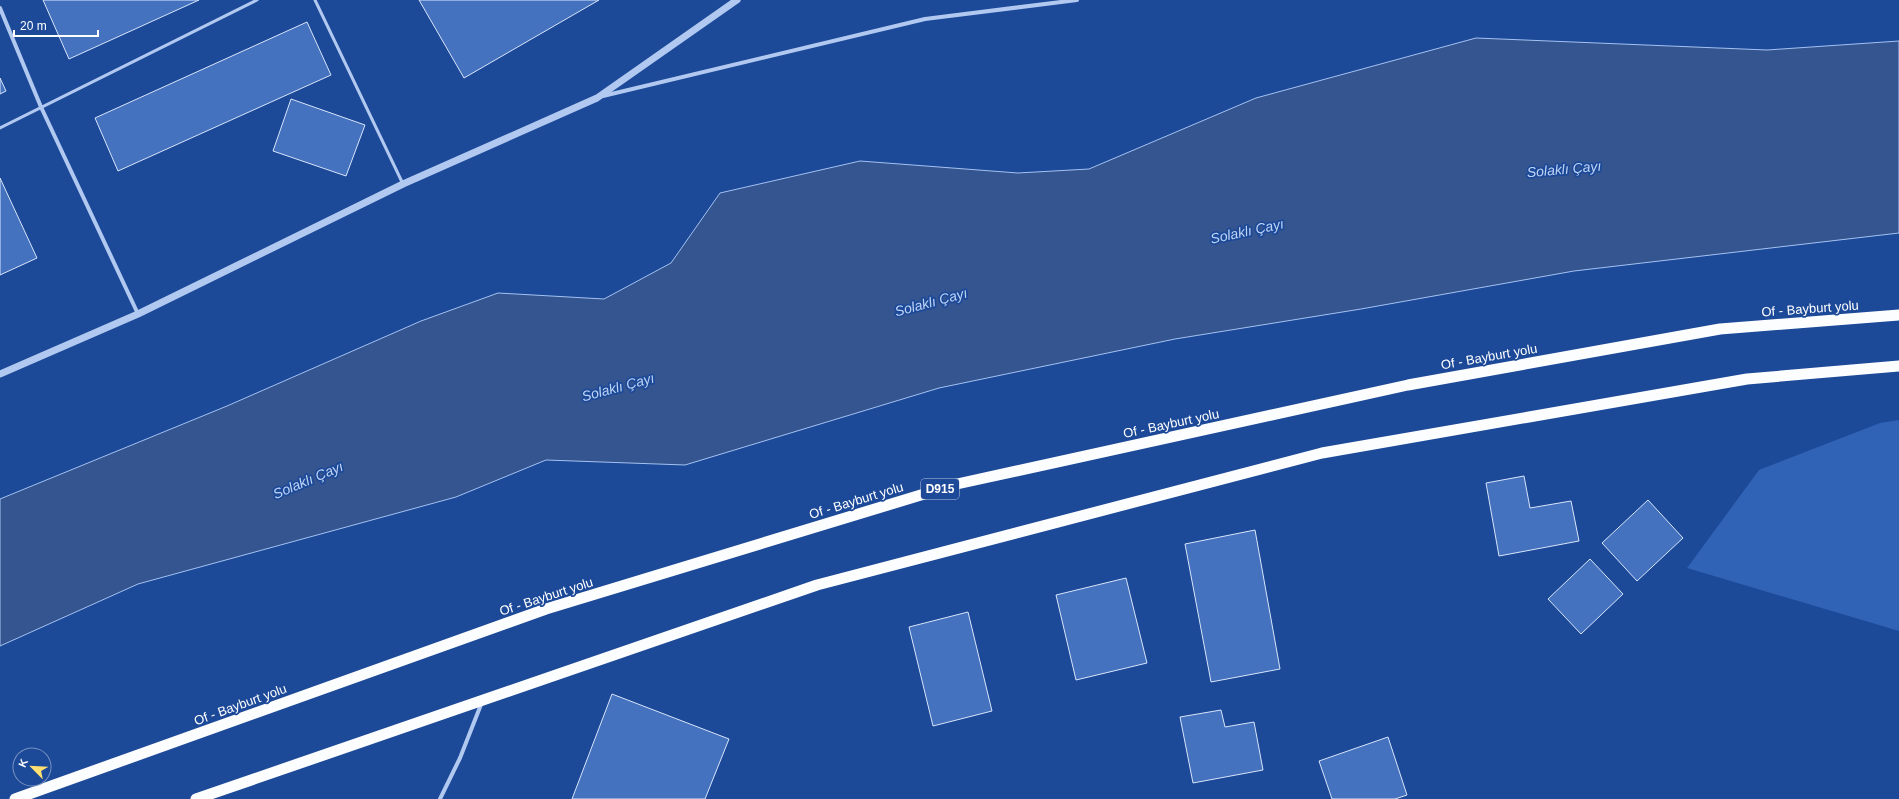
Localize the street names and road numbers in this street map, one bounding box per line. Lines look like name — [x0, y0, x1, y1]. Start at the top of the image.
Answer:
street label: Of - Bayburt yolu — [1761, 298, 1859, 319]
street label: Of - Bayburt yolu — [1440, 341, 1538, 372]
street label: Of - Bayburt yolu — [1122, 406, 1220, 441]
street label: Of - Bayburt yolu — [807, 479, 905, 522]
road number: D915 — [921, 479, 959, 499]
street label: Of - Bayburt yolu — [497, 574, 595, 619]
street label: Of - Bayburt yolu — [192, 681, 289, 728]

